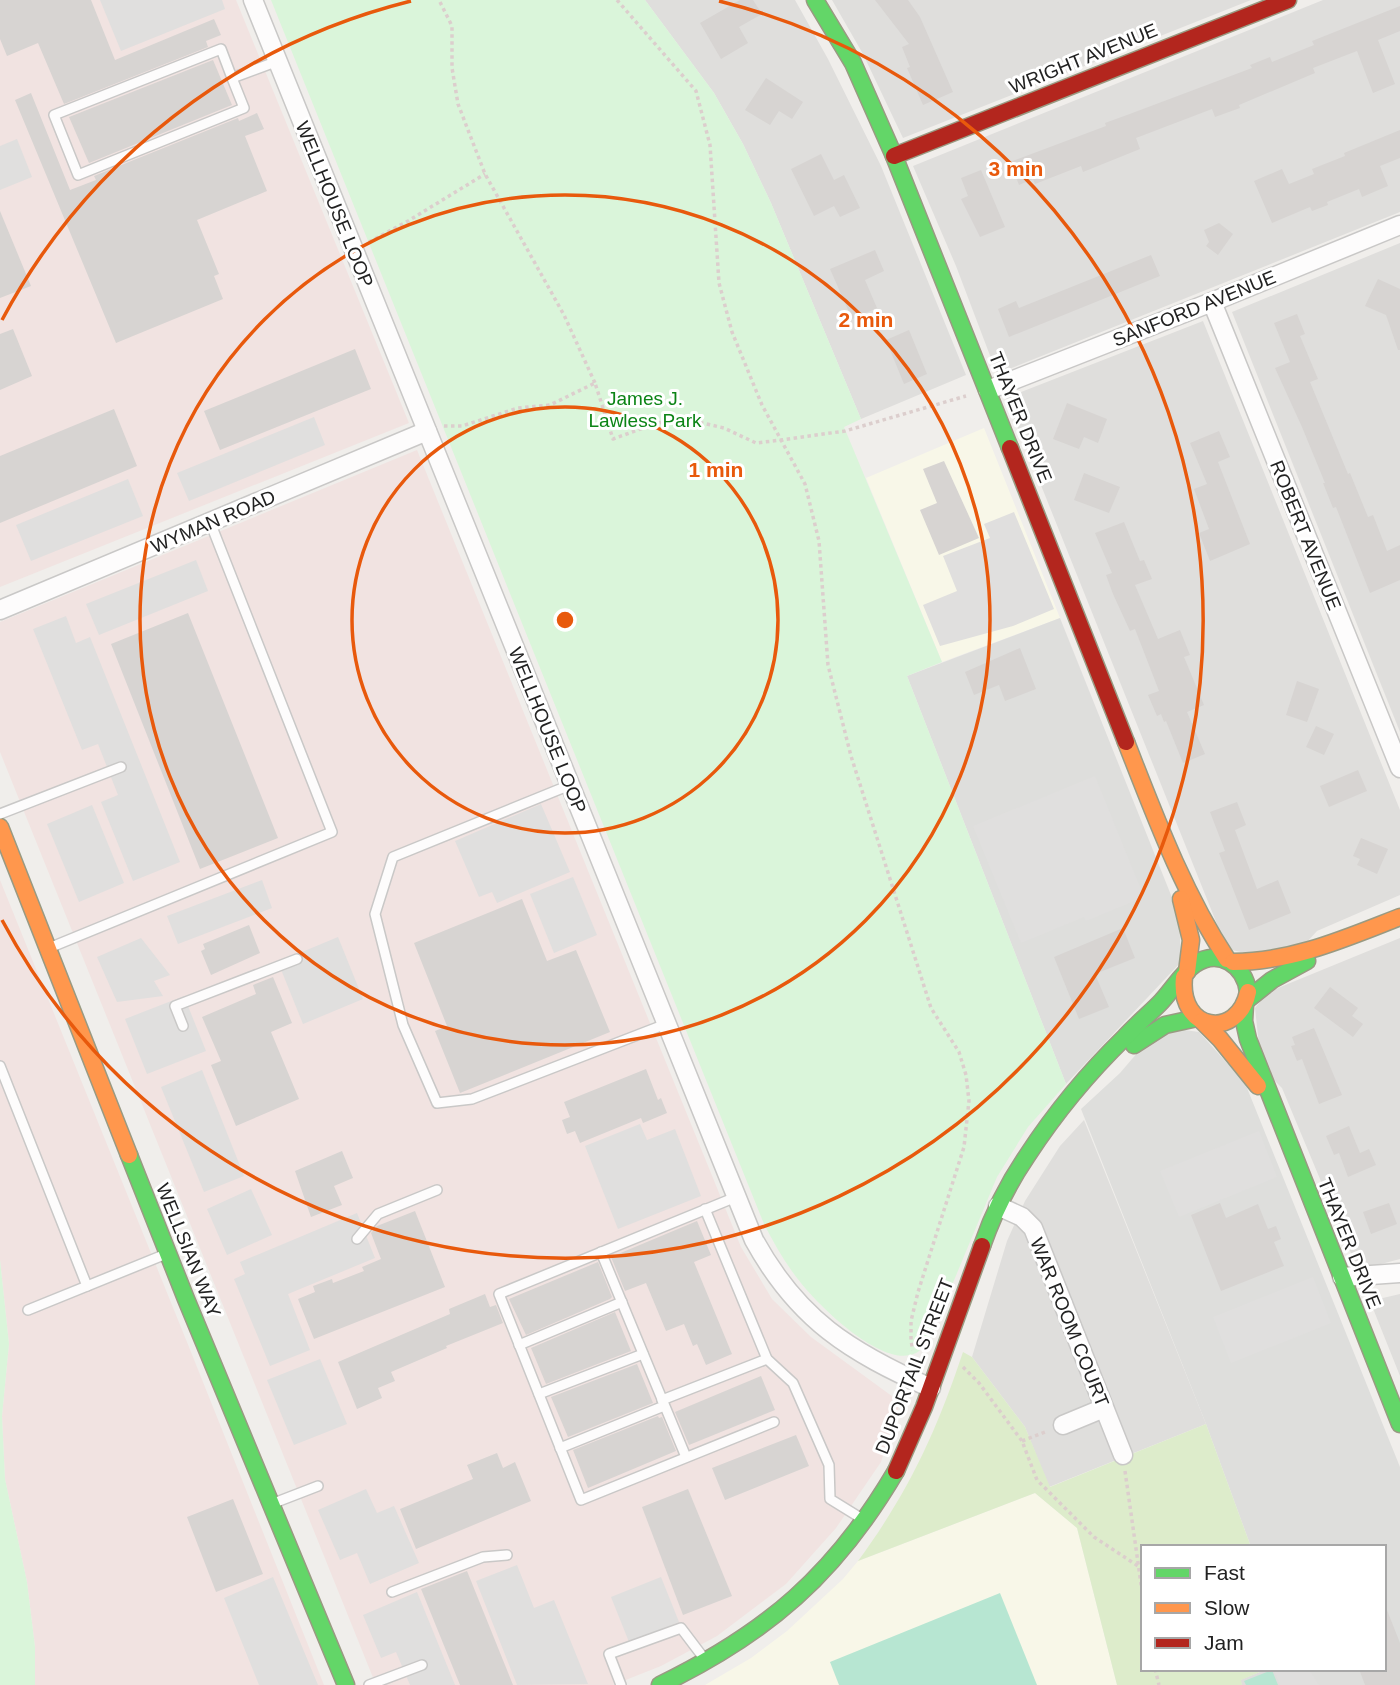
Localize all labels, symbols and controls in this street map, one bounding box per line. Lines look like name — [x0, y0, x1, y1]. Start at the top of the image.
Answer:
street label: WRIGHT AVENUE — [1006, 19, 1160, 98]
street label: WELLHOUSE LOOP — [292, 118, 377, 290]
text: 3 min — [989, 157, 1043, 180]
street label: SANFORD AVENUE — [1110, 266, 1279, 351]
text: 2 min — [839, 308, 893, 331]
street label: THAYER DRIVE — [985, 349, 1056, 486]
park label: James J. Lawless Park — [589, 388, 702, 431]
street label: ROBERT AVENUE — [1266, 457, 1345, 613]
text: 1 min — [689, 458, 743, 481]
street label: WYMAN ROAD — [148, 486, 279, 557]
centre of rings — [553, 608, 577, 632]
street label: WELLHOUSE LOOP — [505, 644, 590, 816]
street label: THAYER DRIVE — [1314, 1175, 1385, 1312]
street label: WELLSIAN WAY — [152, 1180, 225, 1320]
street label: WAR ROOM COURT — [1026, 1235, 1113, 1410]
street label: DUPORTAIL STREET — [871, 1275, 958, 1457]
legend — [1141, 1545, 1386, 1671]
text: Fast — [1204, 1561, 1245, 1584]
text: Slow — [1204, 1596, 1250, 1619]
text: Jam — [1204, 1631, 1244, 1654]

